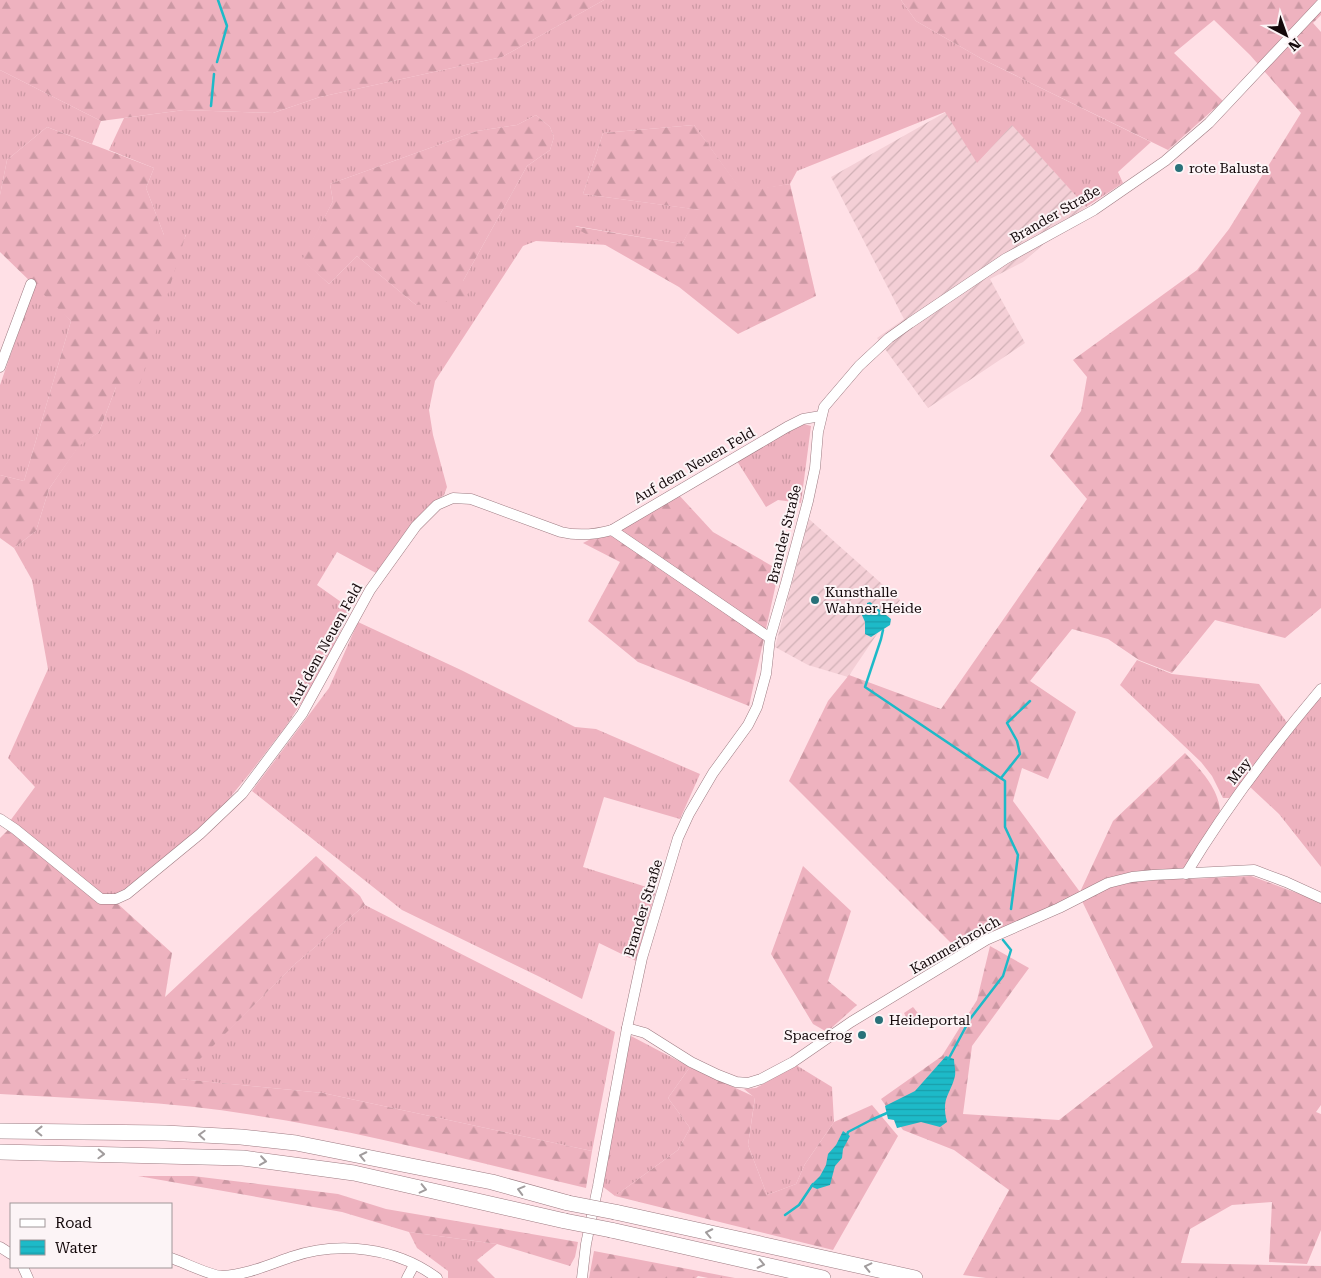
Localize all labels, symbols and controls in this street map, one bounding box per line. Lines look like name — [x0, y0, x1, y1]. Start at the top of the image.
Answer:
north arrow — [1261, 10, 1311, 60]
text: N — [1285, 35, 1304, 55]
place label: rote Balusta — [1189, 160, 1269, 176]
marker: rote Balusta — [1173, 162, 1185, 174]
street label: Brander Straße — [1007, 182, 1103, 246]
street label: Auf dem Neuen Feld — [631, 424, 757, 506]
street label: Brander Straße — [764, 483, 804, 585]
street label: Auf dem Neuen Feld — [285, 580, 365, 708]
place label: Kunsthalle Wahner Heide — [825, 584, 922, 616]
marker: Kunsthalle Wahner Heide — [809, 594, 821, 606]
street label: May — [1224, 754, 1255, 787]
street label: Brander Straße — [621, 857, 666, 959]
street label: Kammerbroich — [907, 913, 1003, 977]
place label: Heideportal — [889, 1012, 971, 1028]
marker: Heideportal — [873, 1014, 885, 1026]
place label: Spacefrog — [784, 1027, 852, 1043]
marker: Spacefrog — [856, 1029, 868, 1041]
one-way arrow — [35, 1126, 43, 1136]
one-way arrow — [198, 1130, 206, 1141]
one-way arrow — [97, 1148, 105, 1159]
one-way arrow — [358, 1151, 367, 1161]
one-way arrow — [260, 1155, 268, 1166]
one-way arrow — [419, 1183, 428, 1194]
one-way arrow — [518, 1186, 526, 1196]
legend — [10, 1203, 172, 1268]
text: Road — [55, 1214, 92, 1232]
one-way arrow — [705, 1228, 713, 1238]
text: Water — [55, 1239, 97, 1257]
one-way arrow — [757, 1258, 766, 1268]
one-way arrow — [863, 1262, 872, 1273]

